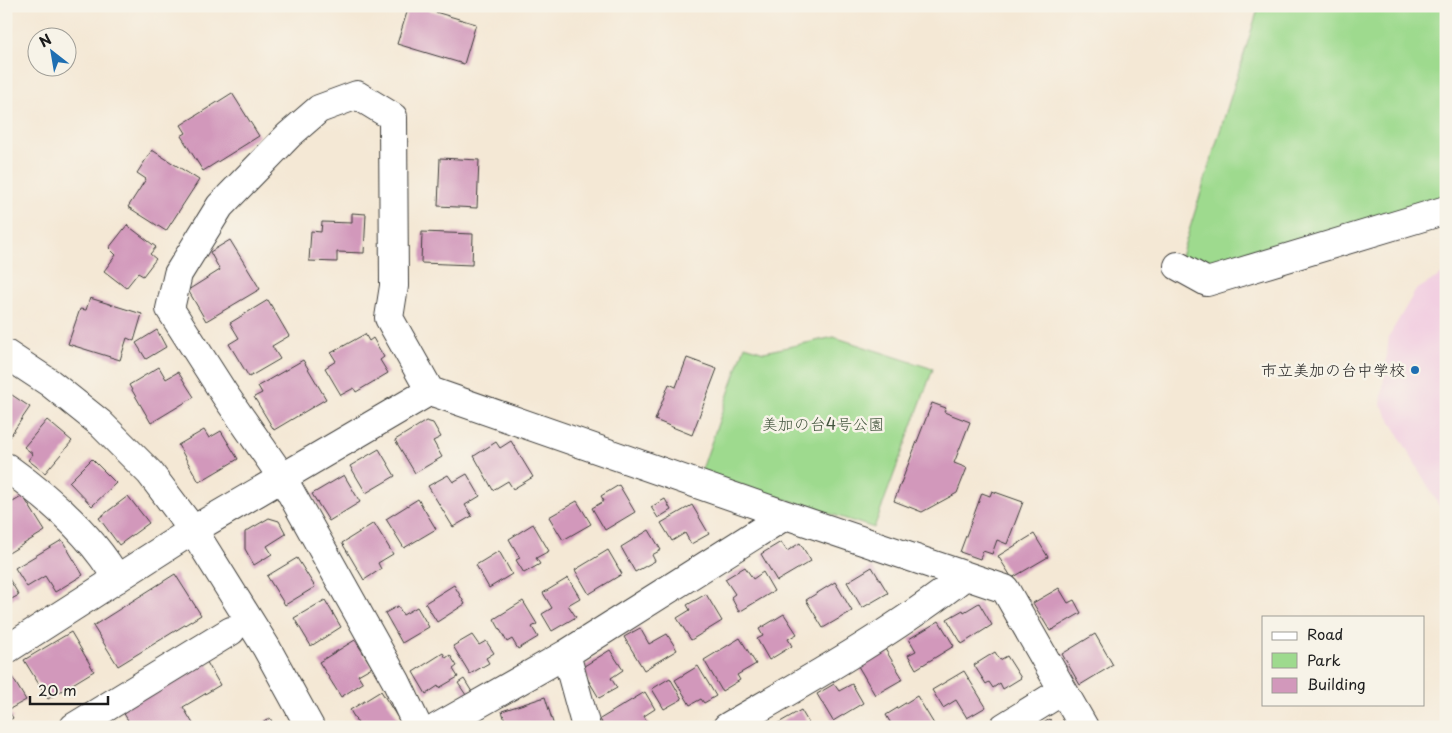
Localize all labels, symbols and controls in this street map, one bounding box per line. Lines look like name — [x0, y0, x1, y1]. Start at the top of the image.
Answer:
north arrow — [28, 28, 78, 78]
text: N — [35, 29, 55, 52]
place label: 市立美加の台中学校 — [1261, 357, 1405, 381]
marker: 市立美加の台中学校 — [1409, 364, 1421, 376]
park label: 美加の台4号公園 — [762, 411, 884, 435]
legend — [1262, 616, 1424, 706]
text: Road — [1307, 622, 1343, 645]
text: Park — [1307, 648, 1341, 671]
text: Building — [1307, 672, 1366, 695]
scale bar — [30, 673, 108, 705]
text: 20 m — [38, 678, 77, 701]

